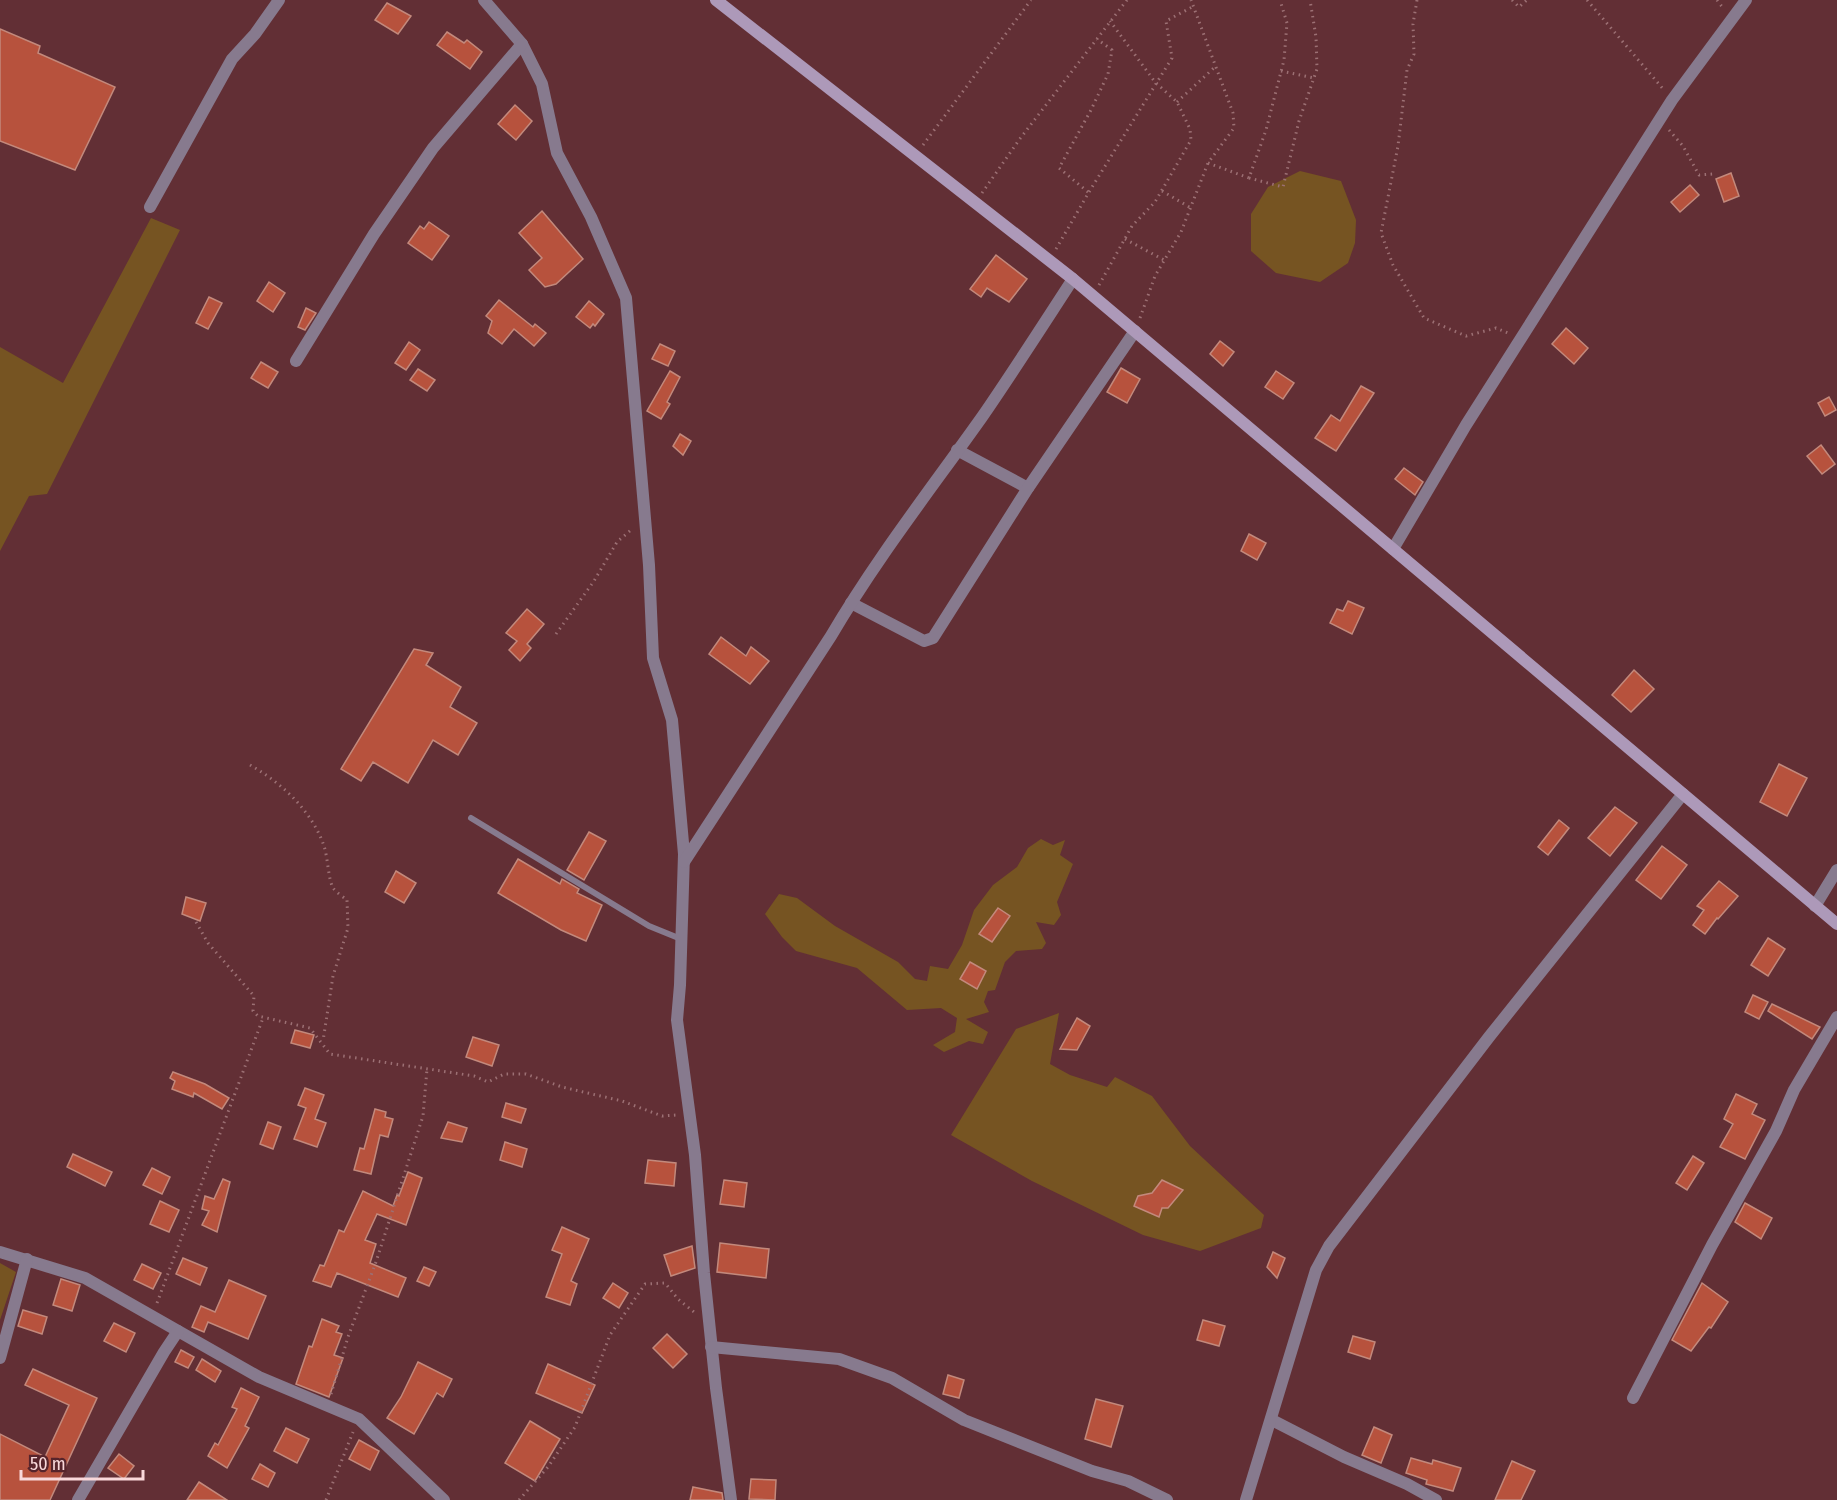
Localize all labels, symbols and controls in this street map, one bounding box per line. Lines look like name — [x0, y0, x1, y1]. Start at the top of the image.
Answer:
scale bar — [21, 1443, 142, 1481]
text: 50 m — [30, 1453, 66, 1475]

